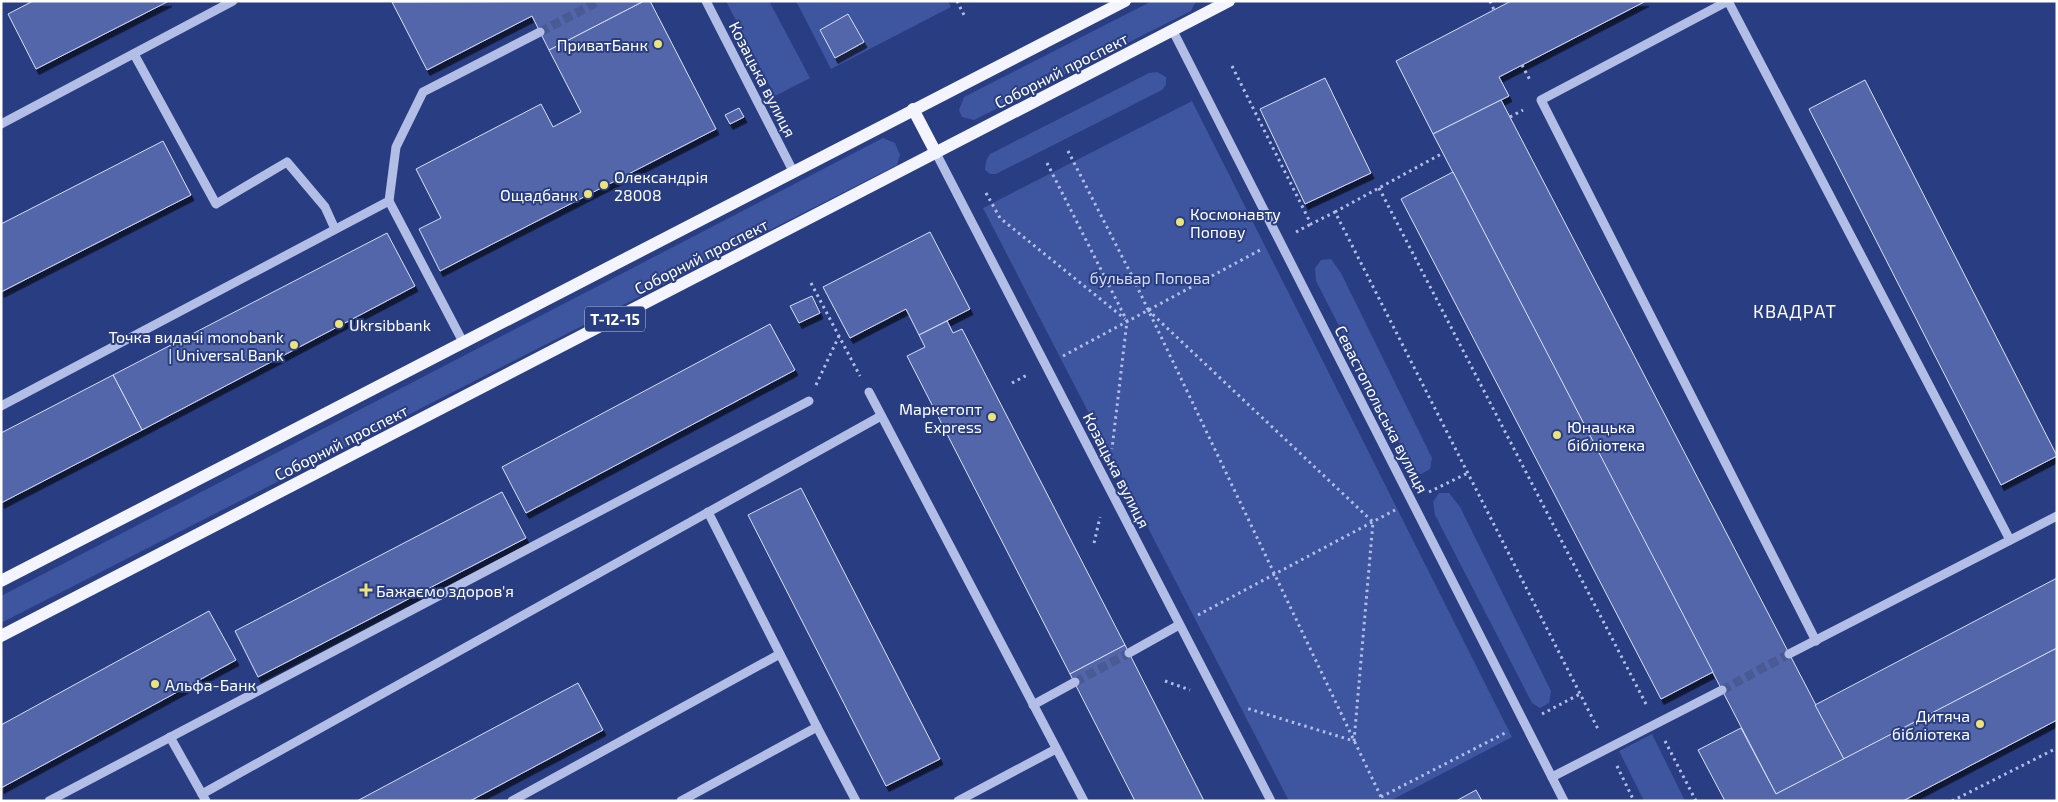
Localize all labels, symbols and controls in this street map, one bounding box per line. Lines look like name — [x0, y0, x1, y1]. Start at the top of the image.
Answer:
street label: Козацька вулиця — [725, 18, 800, 141]
street label: Соборний проспект — [991, 28, 1131, 112]
place label: ПриватБанк — [557, 35, 648, 54]
marker: ПриватБанк — [652, 38, 664, 50]
place label: Олександрія 28008 — [614, 167, 708, 204]
marker: Олександрія 28008 — [598, 179, 610, 191]
place label: Ощадбанк — [500, 185, 578, 204]
marker: Ощадбанк — [582, 188, 594, 200]
place label: Космонавту Попову — [1190, 204, 1281, 242]
street label: Соборний проспект — [631, 214, 771, 298]
marker: Космонавту Попову — [1174, 216, 1186, 228]
park label: бульвар Попова — [1090, 268, 1210, 288]
district label: КВАДРАТ — [1753, 300, 1837, 322]
road number: Т-12-15 — [585, 306, 645, 332]
place label: Ukrsibbank — [349, 315, 431, 334]
marker: Ukrsibbank — [333, 318, 345, 330]
street label: Севастопольська вулиця — [1330, 322, 1433, 497]
place label: Точка видачі monobank | Universal Bank — [108, 327, 284, 364]
marker: Точка видачі monobank | Universal Bank — [288, 339, 300, 351]
place label: Маркетопт Express — [899, 399, 982, 436]
street label: Соборний проспект — [271, 400, 411, 484]
street label: Козацька вулиця — [1079, 409, 1154, 532]
marker: Маркетопт Express — [986, 411, 998, 423]
place label: Юнацька бібліотека — [1567, 417, 1645, 454]
marker: Юнацька бібліотека — [1551, 429, 1563, 441]
place label: Бажаємо здоров'я — [376, 581, 514, 600]
marker: Бажаємо здоров'я — [360, 584, 372, 596]
place label: Альфа-Банк — [165, 675, 256, 694]
marker: Альфа-Банк — [149, 678, 161, 690]
place label: Дитяча бібліотека — [1892, 706, 1970, 743]
marker: Дитяча бібліотека — [1974, 718, 1986, 730]

